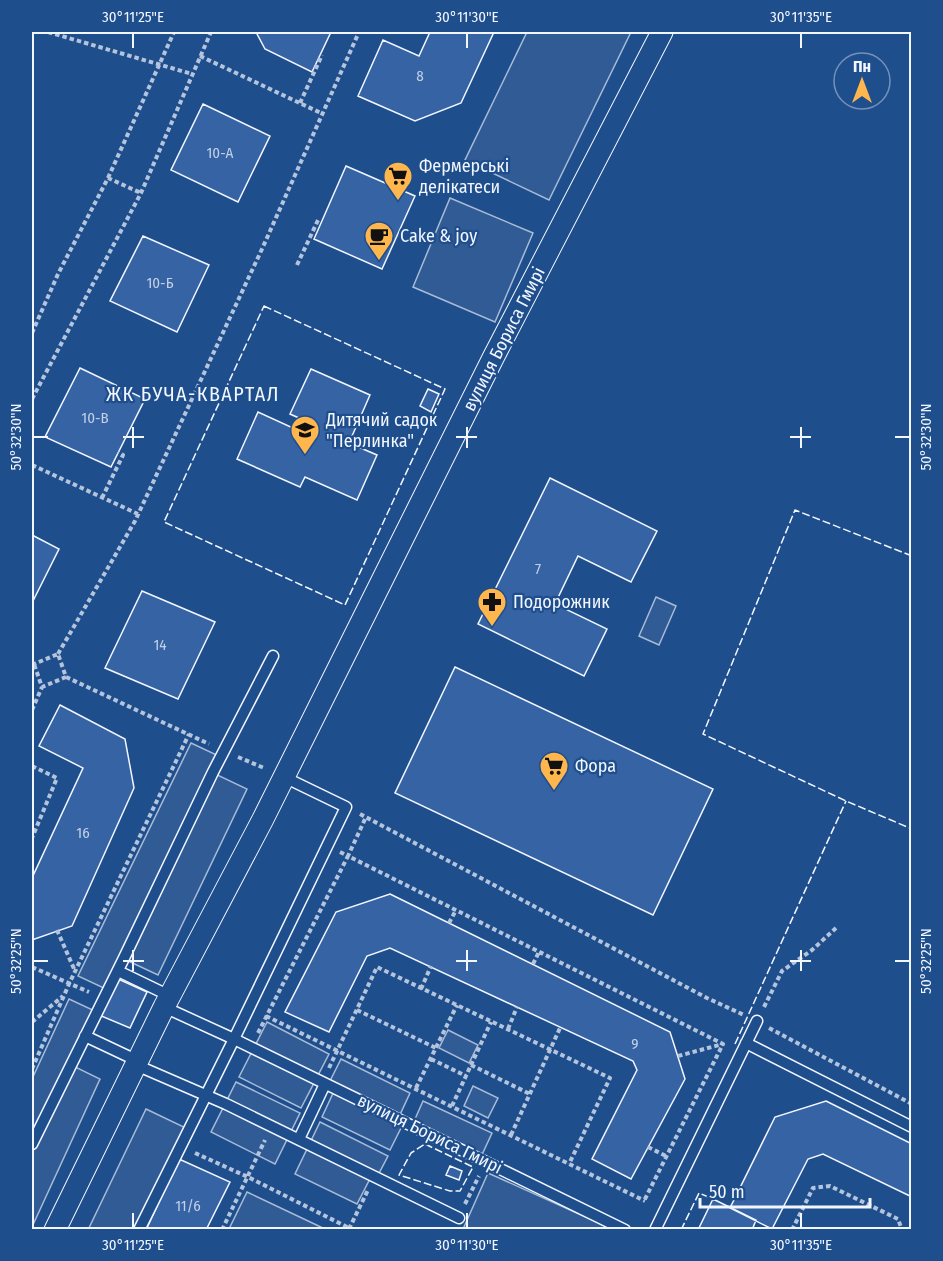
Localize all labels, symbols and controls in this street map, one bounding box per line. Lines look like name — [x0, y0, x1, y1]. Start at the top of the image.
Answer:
text: 30°11'25"E — [102, 8, 164, 26]
text: 30°11'30"E — [435, 8, 499, 26]
text: 30°11'35"E — [770, 8, 832, 26]
north arrow — [832, 51, 892, 111]
text: Пн — [853, 57, 871, 76]
house number: 8 — [416, 67, 424, 85]
house number: 10-А — [207, 144, 234, 162]
place label: Фермерські делікатеси — [419, 155, 509, 198]
supermarket icon: Фермерські делікатеси — [382, 160, 414, 202]
cafe icon: Cake & joy — [363, 220, 395, 262]
place label: Cake & joy — [400, 225, 477, 247]
street label: вулиця Бориса Гмирі — [458, 263, 550, 415]
house number: 10-Б — [146, 274, 174, 292]
district label: ЖК БУЧА-КВАРТАЛ — [106, 382, 280, 406]
text: 50°32'30"N — [7, 403, 25, 471]
text: 50°32'30"N — [917, 403, 935, 471]
house number: 10-В — [81, 409, 109, 427]
place label: Дитячий садок "Перлинка" — [325, 409, 438, 452]
school or university icon: Дитячий садок "Перлинка" — [289, 414, 321, 456]
house number: 7 — [535, 560, 541, 578]
pharmacy icon: Подорожник — [476, 586, 508, 628]
place label: Подорожник — [513, 591, 610, 613]
house number: 14 — [153, 636, 167, 654]
supermarket icon: Фора — [538, 750, 570, 792]
place label: Фора — [575, 755, 616, 777]
house number: 16 — [76, 824, 90, 842]
text: 50°32'25"N — [7, 928, 25, 994]
text: 50°32'25"N — [917, 928, 935, 994]
house number: 9 — [631, 1035, 639, 1053]
street label: вулиця Бориса Гмирі — [354, 1089, 506, 1179]
scale bar — [700, 1171, 870, 1209]
text: 50 m — [709, 1181, 745, 1203]
house number: 11/6 — [175, 1197, 201, 1215]
text: 30°11'25"E — [102, 1236, 164, 1254]
text: 30°11'30"E — [435, 1236, 499, 1254]
text: 30°11'35"E — [770, 1236, 832, 1254]

